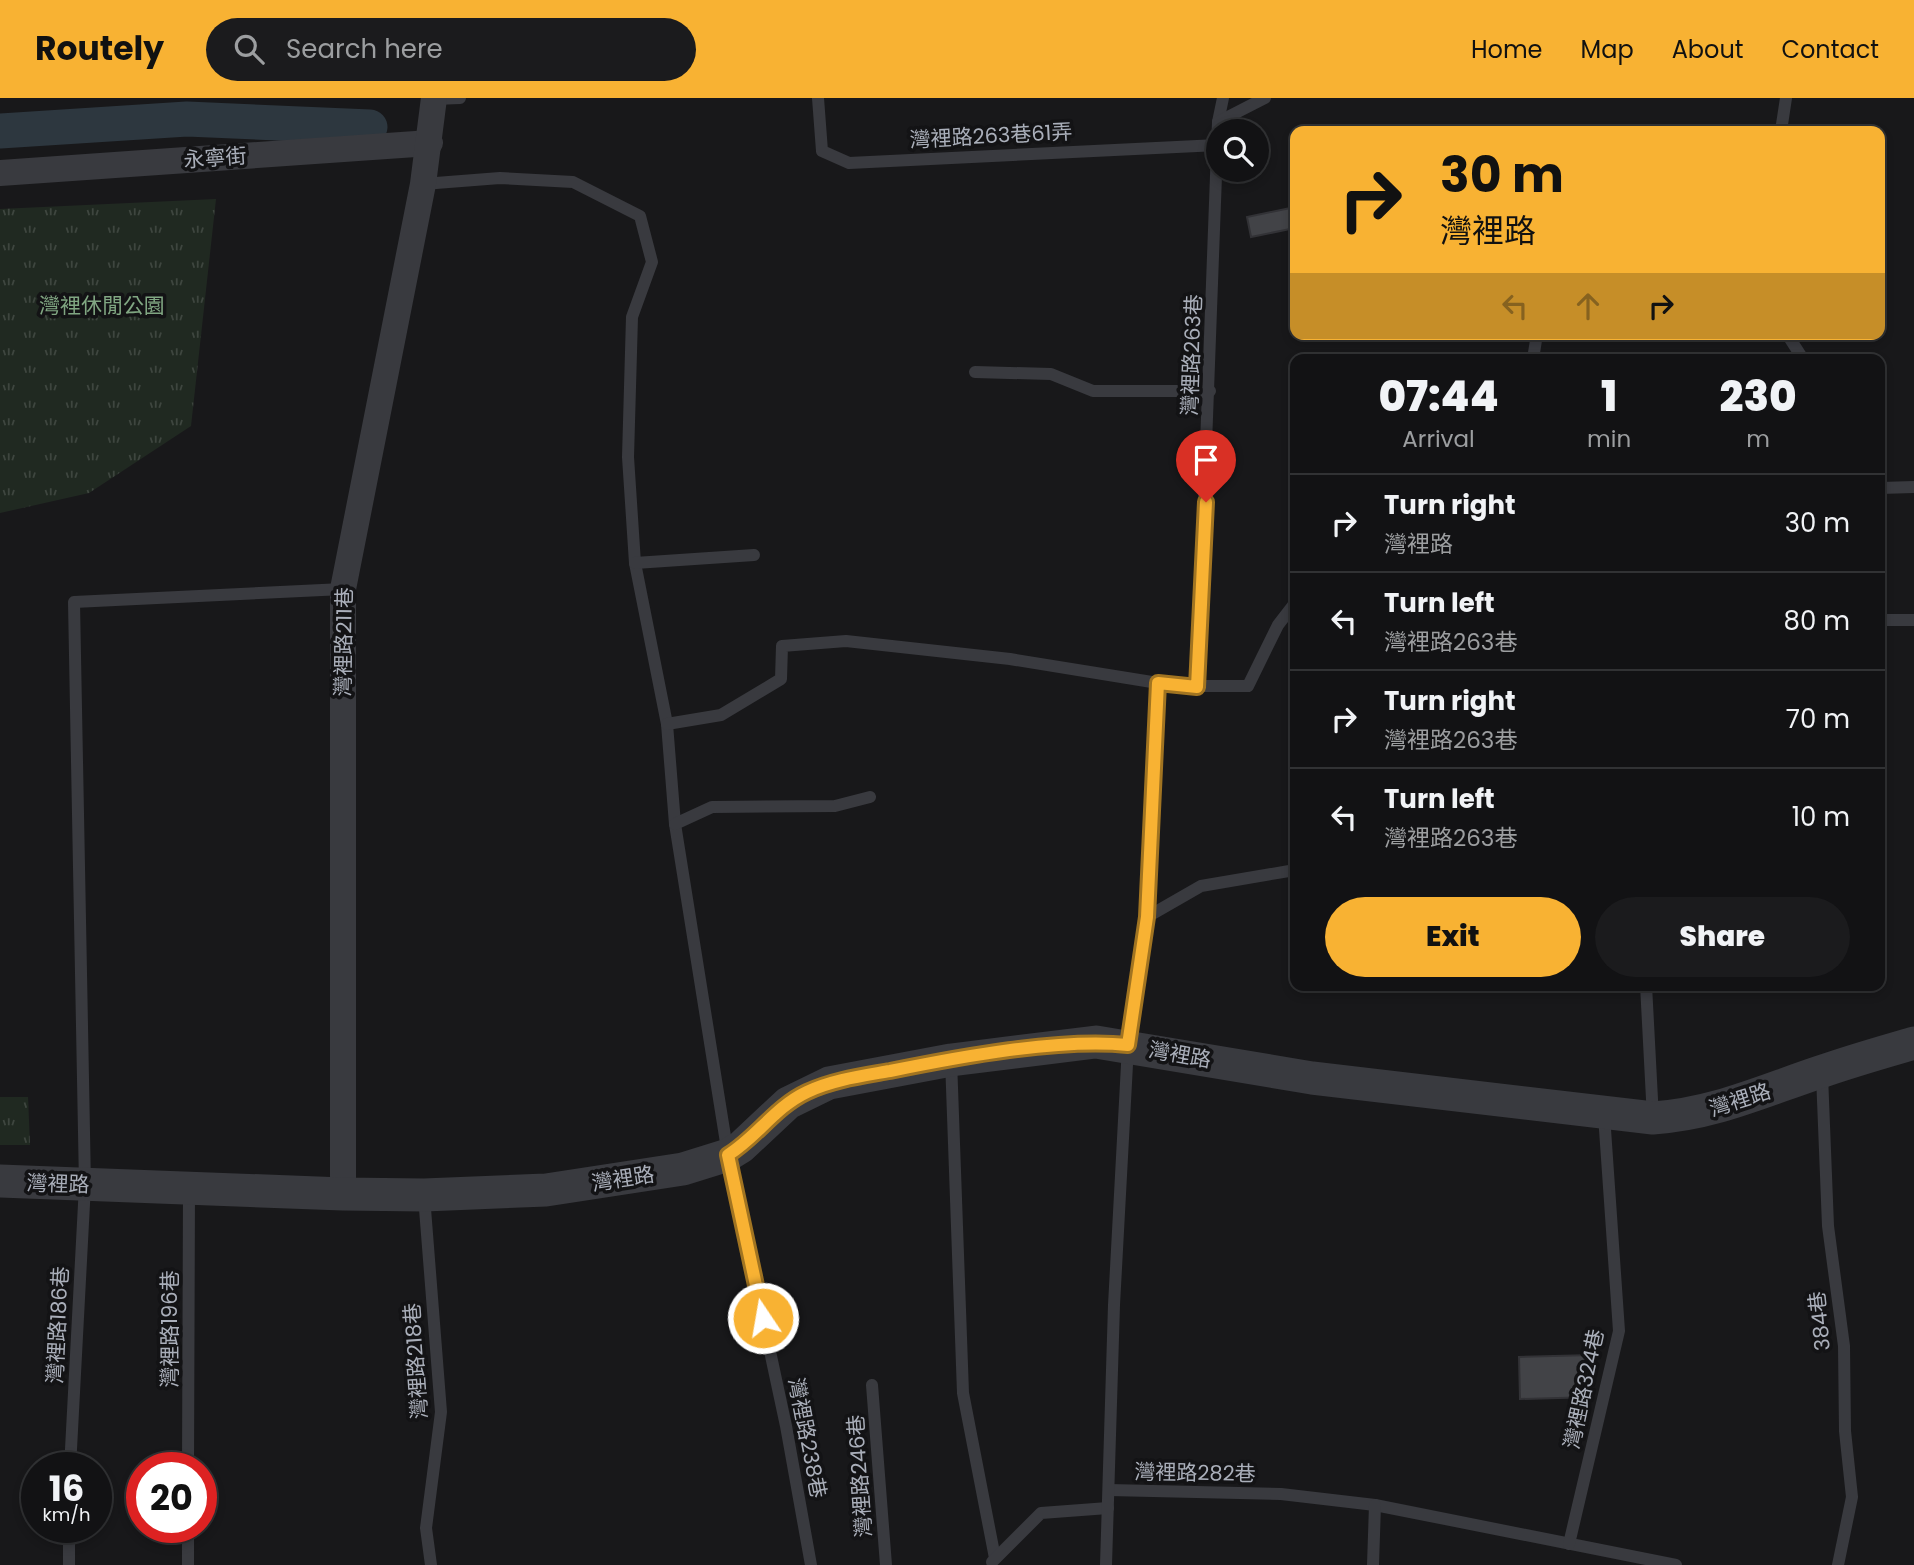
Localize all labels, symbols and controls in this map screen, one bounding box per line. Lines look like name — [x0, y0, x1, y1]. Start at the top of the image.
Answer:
search box — [206, 18, 696, 81]
text: Routely — [35, 25, 164, 72]
icon: search — [230, 30, 268, 68]
text: Search here — [286, 31, 443, 67]
text: Home — [1471, 33, 1543, 66]
text: Map — [1581, 33, 1634, 66]
text: About — [1672, 33, 1743, 66]
text: Contact — [1781, 33, 1879, 66]
street label: 灣裡路263巷61弄 — [909, 117, 1073, 154]
map controls — [1206, 119, 1269, 182]
button: search — [1206, 119, 1269, 182]
street label: 永寧街 — [183, 141, 247, 174]
text: 30 m — [1440, 141, 1564, 209]
icon: right — [1325, 154, 1416, 245]
text: 灣裡路 — [1440, 208, 1536, 253]
icon: left — [1496, 287, 1534, 325]
icon: ahead — [1569, 287, 1607, 325]
icon: right — [1642, 287, 1680, 325]
park label: 灣裡休閒公園 — [39, 291, 165, 320]
street label: 灣裡路263巷 — [1175, 294, 1208, 416]
text: 07:44 — [1378, 367, 1499, 426]
text: 1 — [1601, 367, 1617, 426]
text: 230 — [1720, 367, 1797, 426]
text: Arrival — [1402, 423, 1475, 455]
text: min — [1587, 423, 1631, 455]
text: m — [1746, 423, 1770, 455]
pin — [1176, 430, 1236, 502]
icon: arrive — [1187, 441, 1225, 479]
text: Turn right — [1384, 487, 1516, 523]
icon: right — [1325, 504, 1363, 542]
text: 30 m — [1785, 505, 1850, 541]
text: 灣裡路 — [1384, 528, 1453, 560]
text: Turn left — [1384, 585, 1495, 621]
street label: 灣裡路211巷 — [328, 587, 359, 697]
icon: left — [1325, 602, 1363, 640]
text: 80 m — [1784, 603, 1850, 639]
text: 灣裡路263巷 — [1384, 626, 1517, 658]
text: Turn right — [1384, 683, 1516, 719]
icon: right — [1325, 700, 1363, 738]
text: 70 m — [1786, 701, 1850, 737]
text: 灣裡路263巷 — [1384, 724, 1517, 756]
text: Turn left — [1384, 781, 1495, 817]
icon: left — [1325, 798, 1363, 836]
text: 10 m — [1792, 799, 1850, 835]
text: 灣裡路263巷 — [1384, 822, 1517, 854]
button: Exit — [1325, 897, 1581, 977]
button: Share — [1595, 897, 1850, 977]
street label: 灣裡路 — [1147, 1035, 1214, 1074]
street label: 灣裡路 — [1705, 1076, 1774, 1123]
street label: 灣裡路 — [590, 1159, 656, 1198]
street label: 灣裡路 — [26, 1168, 90, 1199]
street label: 灣裡路186巷 — [40, 1266, 75, 1384]
street label: 灣裡路196巷 — [155, 1270, 184, 1388]
position arrow — [726, 1281, 800, 1355]
street label: 384巷 — [1802, 1290, 1837, 1352]
street label: 灣裡路218巷 — [397, 1302, 434, 1420]
street label: 灣裡路324巷 — [1557, 1326, 1610, 1451]
street label: 灣裡路238巷 — [782, 1375, 833, 1500]
street label: 灣裡路246巷 — [841, 1414, 878, 1538]
speed limit sign: 20 — [126, 1452, 217, 1543]
street label: 灣裡路282巷 — [1134, 1457, 1256, 1488]
text: 16 — [49, 1464, 84, 1513]
text: km/h — [43, 1502, 90, 1527]

